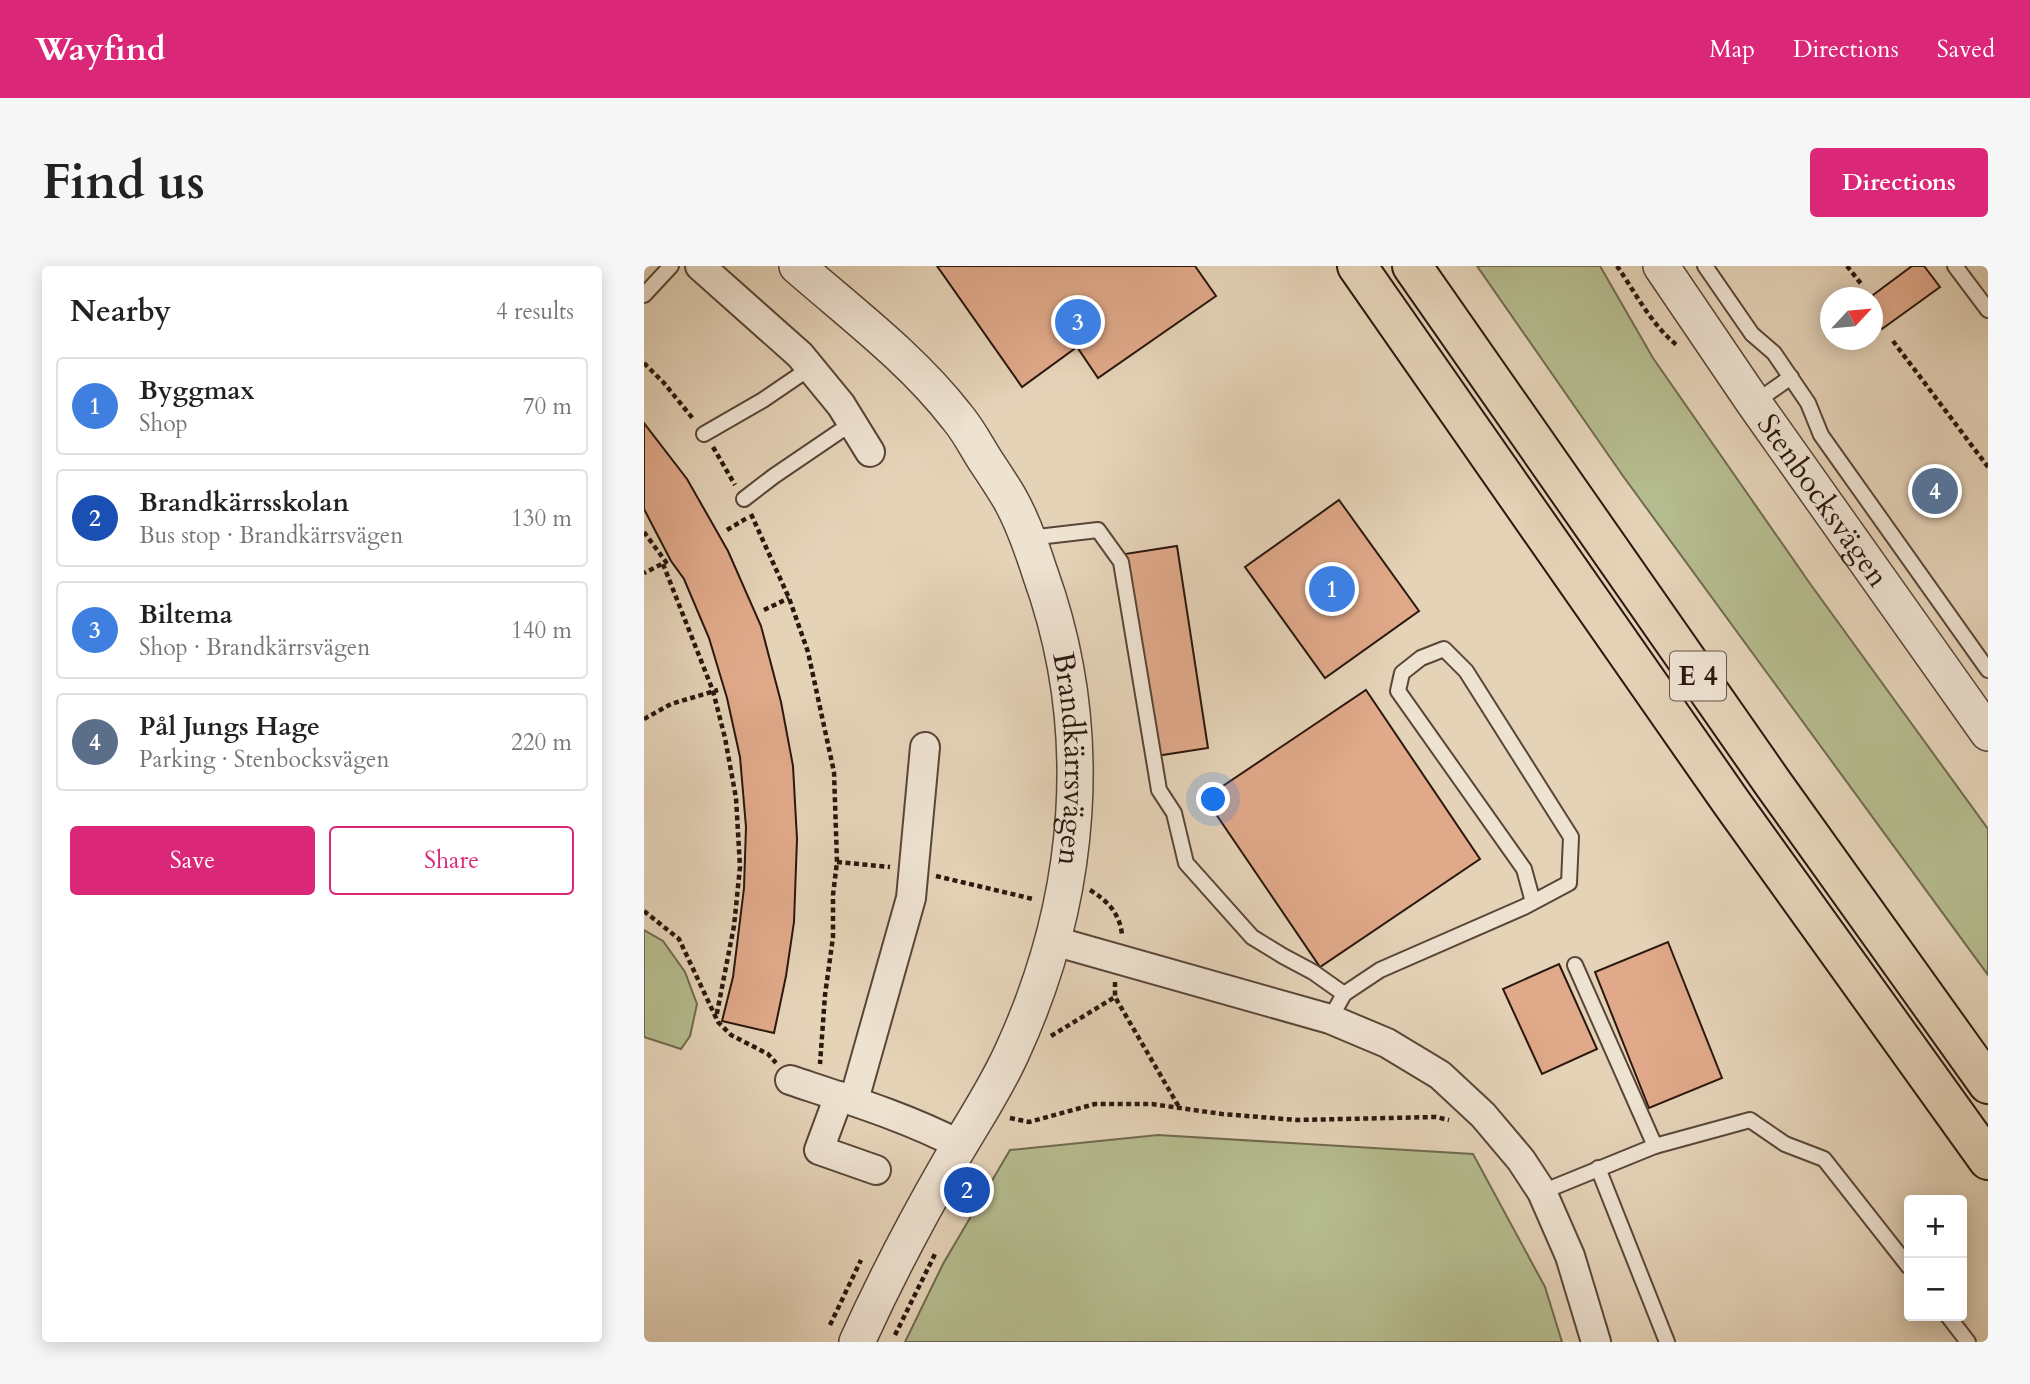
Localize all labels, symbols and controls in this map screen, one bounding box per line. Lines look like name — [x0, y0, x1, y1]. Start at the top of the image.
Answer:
text: Wayfind — [35, 27, 166, 72]
text: Map — [1709, 33, 1755, 66]
text: Directions — [1793, 33, 1899, 66]
text: Saved — [1937, 33, 1995, 66]
button: Directions — [1810, 148, 1988, 217]
text: Find us — [42, 149, 205, 216]
north arrow — [1820, 287, 1883, 350]
text: Nearby — [70, 291, 171, 332]
text: 4 results — [496, 296, 574, 327]
pin: 3 — [1055, 296, 1101, 348]
text: Byggmax — [139, 373, 255, 408]
text: 1 — [89, 391, 101, 422]
text: 70 m — [523, 391, 572, 422]
street label: Stenbocksvägen — [1748, 406, 1899, 595]
text: Shop — [139, 408, 188, 439]
pin: 4 — [1912, 465, 1958, 517]
text: Brandkärrsskolan — [139, 485, 349, 520]
text: 2 — [89, 503, 101, 534]
text: 130 m — [511, 503, 572, 534]
text: Bus stop · Brandkärrsvägen — [139, 520, 403, 551]
pin: 1 — [1309, 563, 1355, 615]
text: Biltema — [139, 597, 233, 632]
text: 3 — [89, 615, 101, 646]
text: 140 m — [511, 615, 572, 646]
text: Shop · Brandkärrsvägen — [139, 632, 370, 663]
street label: Brandkärrsvägen — [1043, 649, 1096, 869]
road number: E 4 — [1670, 652, 1726, 700]
text: Pål Jungs Hage — [139, 709, 320, 744]
text: 4 — [89, 727, 101, 758]
text: 220 m — [511, 727, 572, 758]
text: Parking · Stenbocksvägen — [139, 744, 390, 775]
your location — [1196, 782, 1230, 816]
button: Save — [70, 826, 315, 895]
button: Share — [329, 826, 574, 895]
pin: 2 — [944, 1164, 990, 1216]
map controls — [1904, 1195, 1967, 1321]
button: + — [1904, 1195, 1967, 1258]
button: − — [1904, 1258, 1967, 1321]

